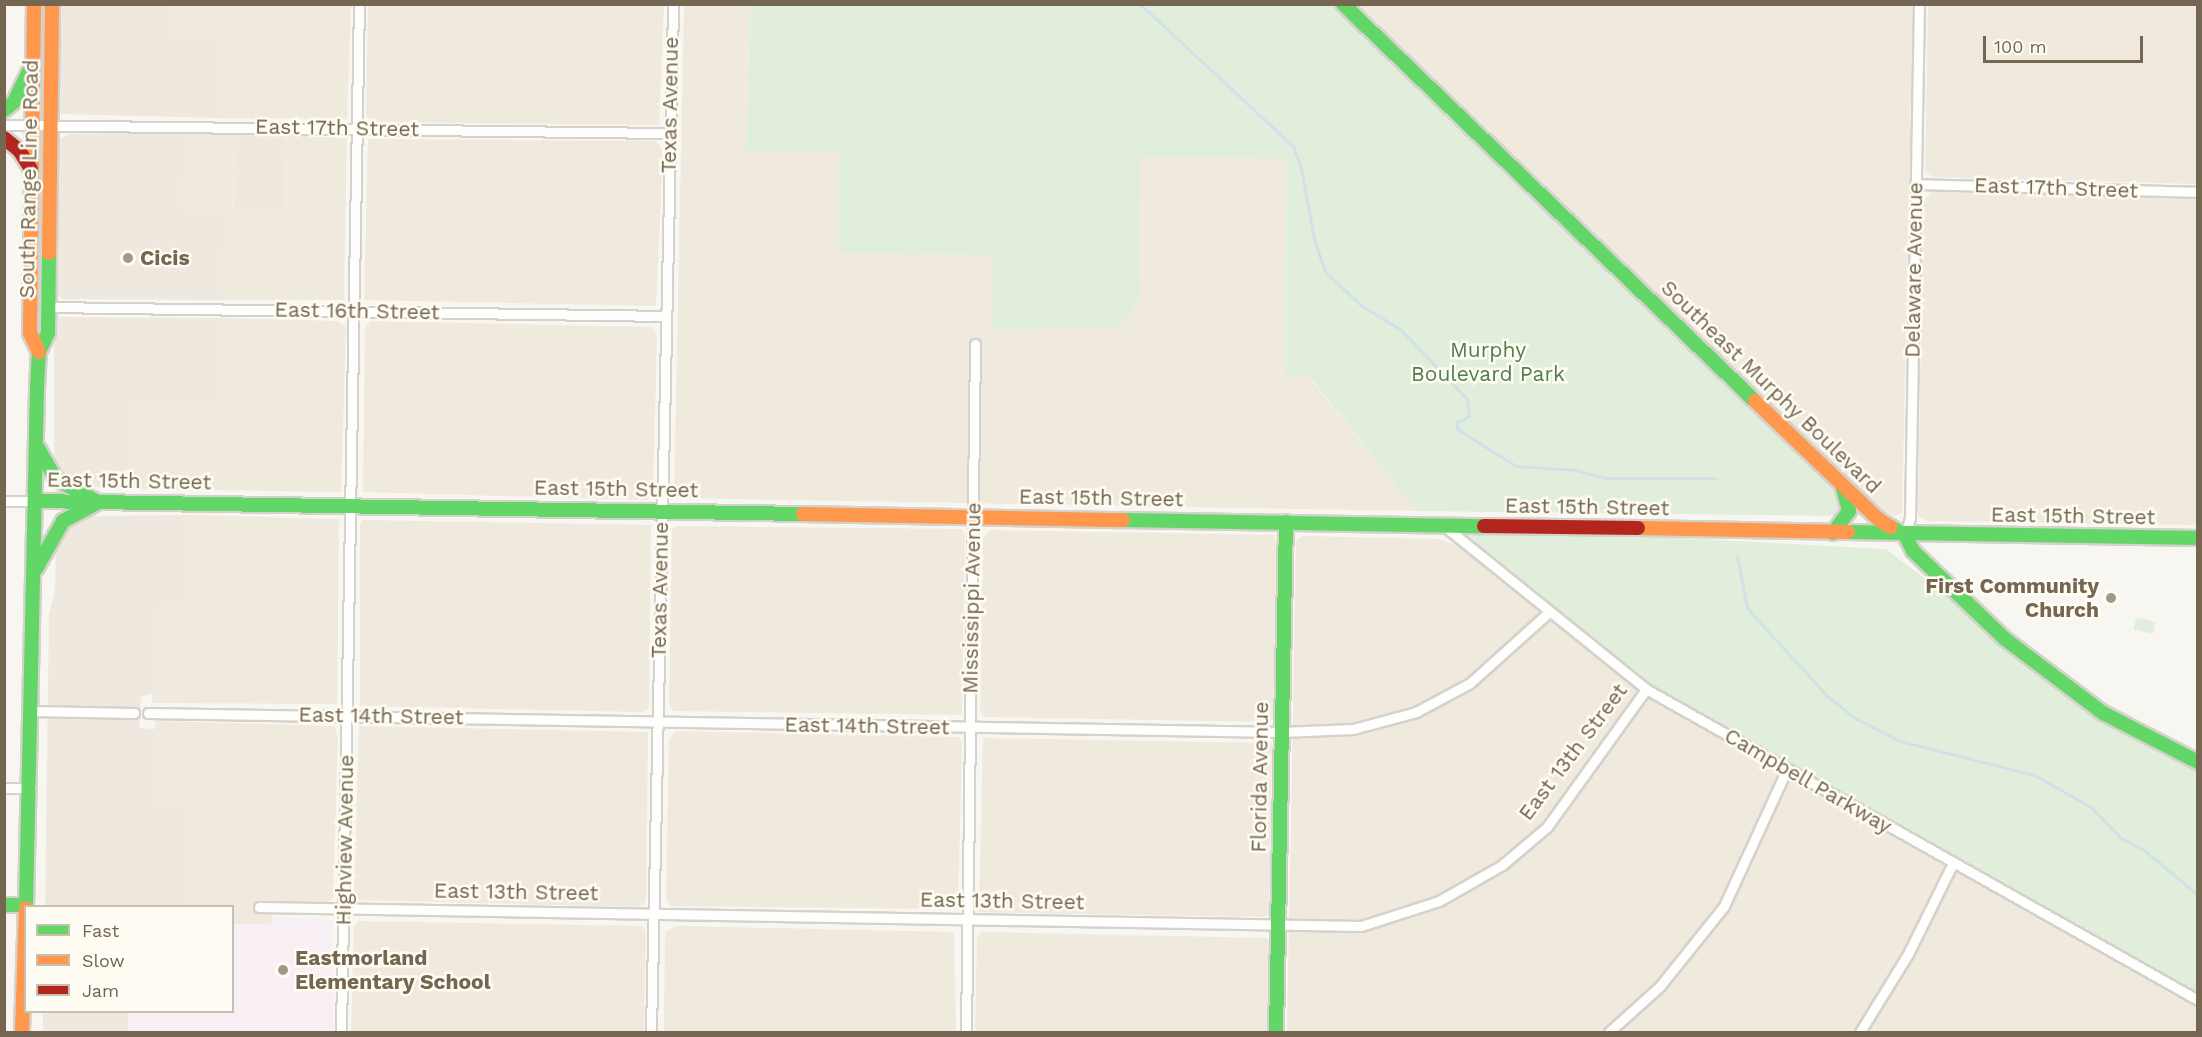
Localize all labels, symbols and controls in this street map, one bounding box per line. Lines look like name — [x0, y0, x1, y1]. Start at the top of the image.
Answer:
scale bar — [1986, 24, 2146, 62]
street label: Texas Avenue — [656, 36, 684, 174]
text: 100 m — [1994, 36, 2047, 57]
street label: South Range Line Road — [14, 59, 44, 299]
street label: East 17th Street — [255, 114, 419, 142]
street label: East 17th Street — [1973, 173, 2139, 203]
street label: Delaware Avenue — [1900, 182, 1928, 358]
place label: Cicis — [140, 245, 190, 271]
marker: Cicis — [121, 251, 135, 265]
street label: Southeast Murphy Boulevard — [1656, 275, 1886, 499]
street label: East 16th Street — [274, 297, 440, 325]
park label: Murphy Boulevard Park — [1411, 337, 1565, 387]
street label: East 15th Street — [46, 467, 212, 495]
street label: East 15th Street — [533, 475, 699, 503]
street label: East 15th Street — [1018, 484, 1184, 512]
street label: East 15th Street — [1504, 493, 1670, 521]
street label: Mississippi Avenue — [958, 502, 986, 694]
street label: East 15th Street — [1990, 502, 2156, 530]
street label: Texas Avenue — [646, 521, 674, 659]
place label: First Community Church — [1925, 573, 2099, 623]
marker: First Community Church — [2104, 591, 2118, 605]
street label: East 13th Street — [1513, 679, 1633, 825]
street label: Florida Avenue — [1246, 701, 1274, 853]
street label: East 14th Street — [298, 702, 464, 730]
street label: East 14th Street — [784, 712, 950, 740]
street label: Campbell Parkway — [1720, 723, 1896, 839]
street label: Highview Avenue — [331, 754, 359, 926]
street label: East 13th Street — [433, 878, 599, 906]
street label: East 13th Street — [919, 887, 1085, 915]
legend — [24, 905, 234, 1013]
text: Fast — [82, 920, 119, 941]
place label: Eastmorland Elementary School — [295, 945, 491, 995]
text: Slow — [82, 950, 125, 971]
marker: Eastmorland Elementary School — [276, 963, 290, 977]
text: Jam — [82, 980, 119, 1001]

